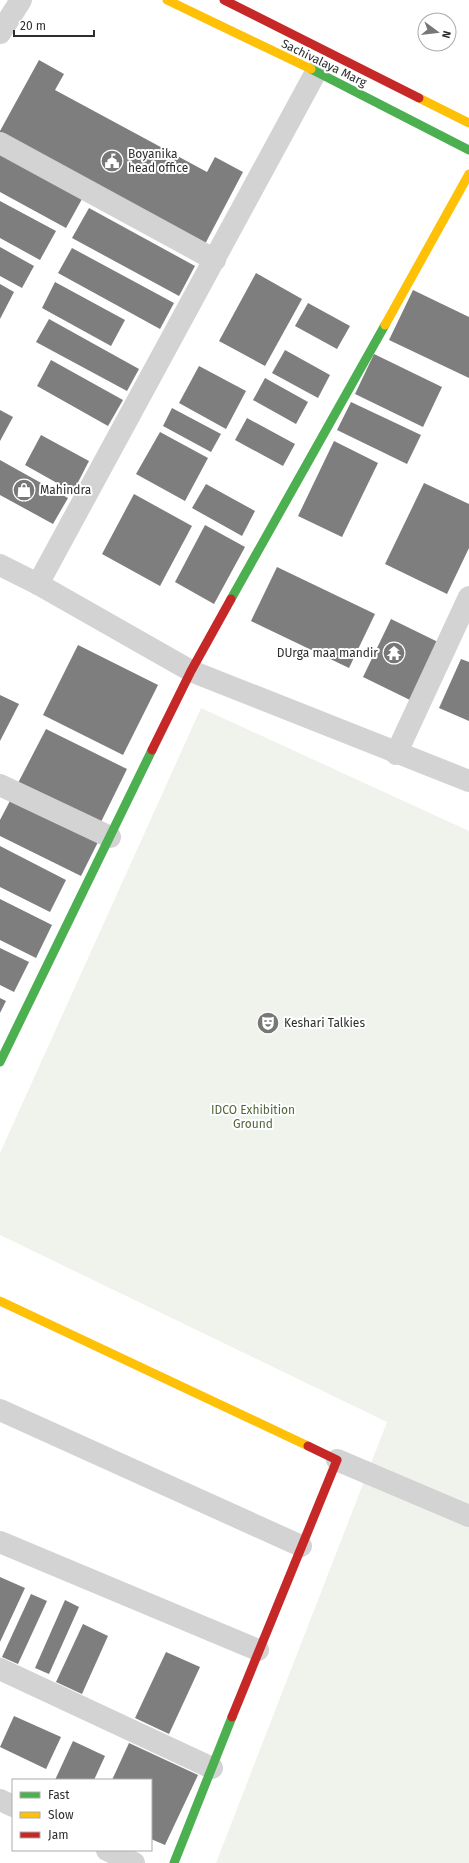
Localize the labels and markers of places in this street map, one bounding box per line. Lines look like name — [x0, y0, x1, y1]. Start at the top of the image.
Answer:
place label: Boyanika head office — [128, 147, 188, 175]
public building icon: Boyanika head office — [99, 148, 125, 174]
shop icon: Mahindra — [11, 477, 37, 503]
place label: Mahindra — [40, 483, 91, 497]
temple icon: DUrga maa mandir — [381, 640, 407, 666]
place label: DUrga maa mandir — [277, 646, 378, 660]
theatre icon: Keshari Talkies — [255, 1010, 281, 1036]
place label: Keshari Talkies — [284, 1016, 365, 1030]

